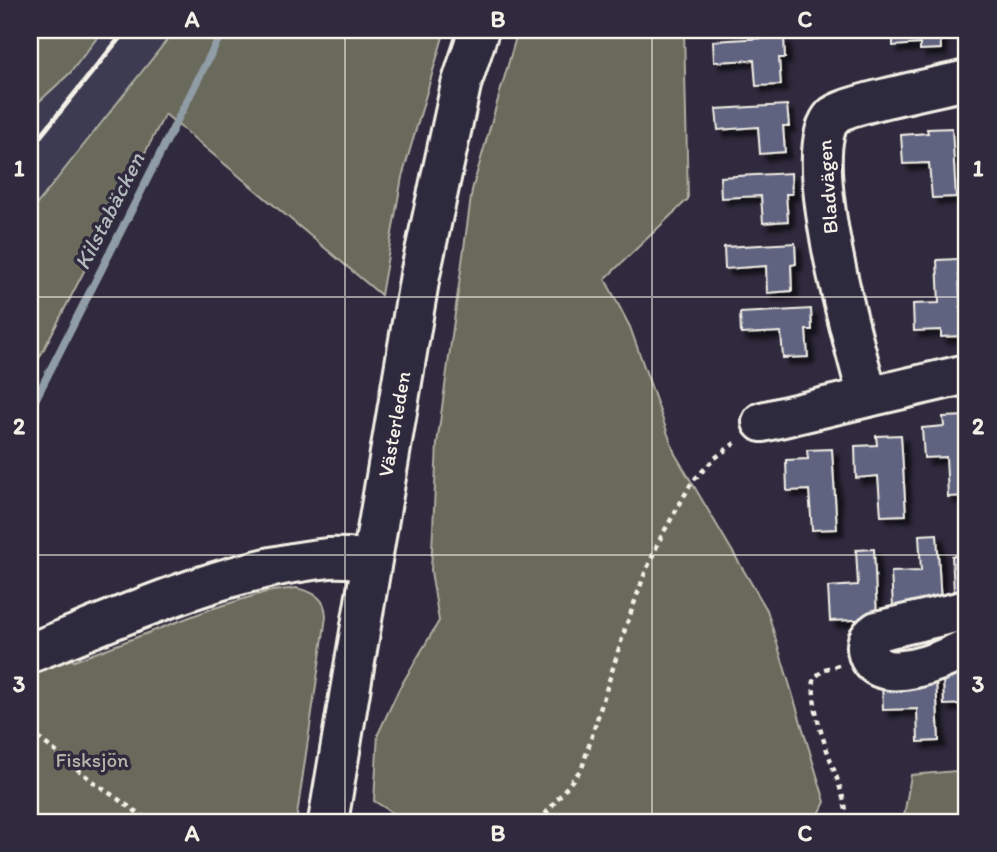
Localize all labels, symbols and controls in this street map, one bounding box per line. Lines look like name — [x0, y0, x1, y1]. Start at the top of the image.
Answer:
text: A — [184, 5, 200, 33]
text: B — [491, 5, 506, 33]
text: C — [798, 5, 813, 33]
street label: Bladvägen — [811, 139, 843, 235]
water label: Kilstabäcken — [68, 148, 150, 274]
text: 1 — [14, 154, 25, 182]
text: 1 — [973, 154, 984, 182]
street label: Västerleden — [372, 369, 416, 479]
text: 2 — [13, 412, 26, 440]
text: 2 — [972, 412, 985, 440]
text: 3 — [13, 670, 26, 698]
text: 3 — [972, 670, 985, 698]
park label: Fisksjön — [56, 747, 128, 772]
text: A — [184, 819, 200, 847]
text: B — [491, 819, 506, 847]
text: C — [798, 819, 813, 847]

